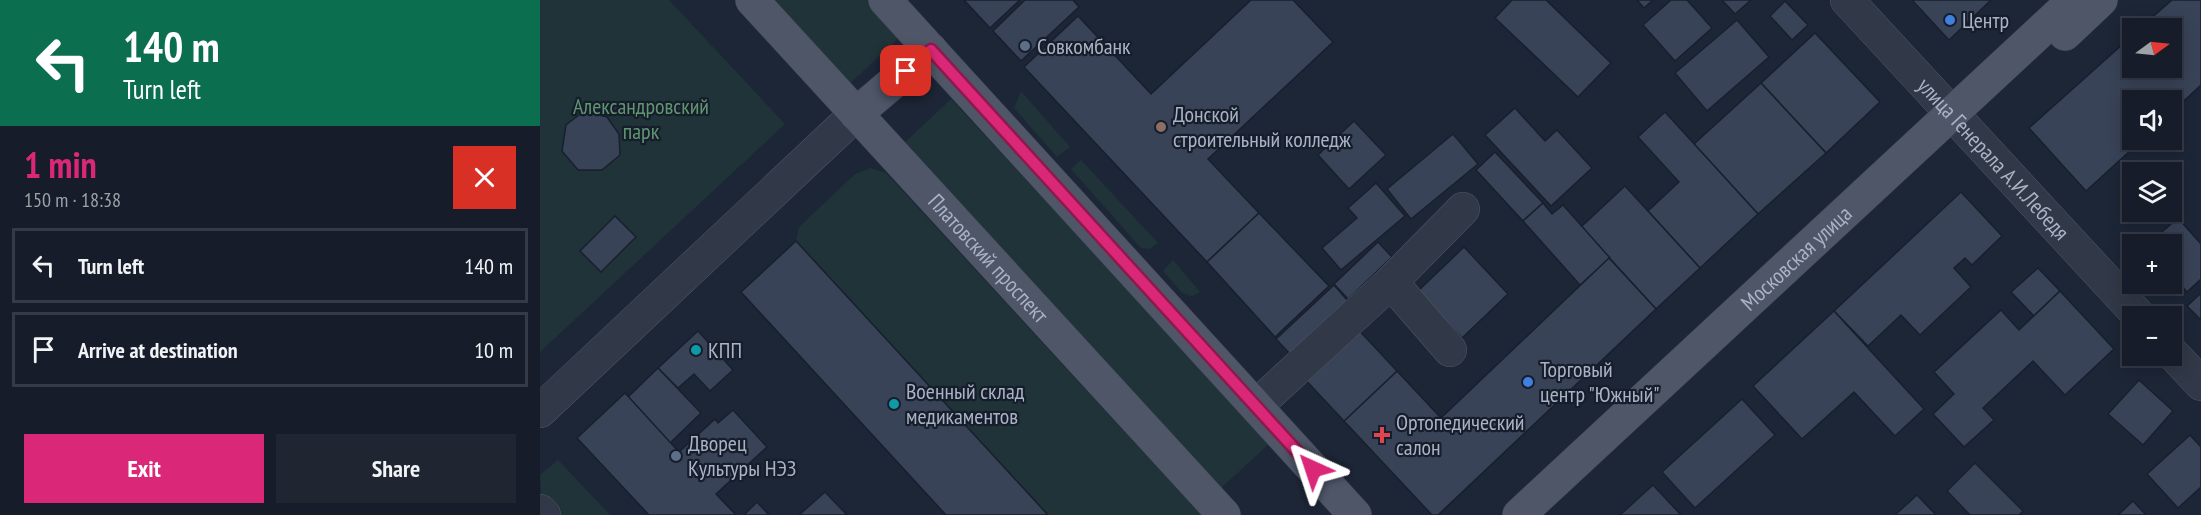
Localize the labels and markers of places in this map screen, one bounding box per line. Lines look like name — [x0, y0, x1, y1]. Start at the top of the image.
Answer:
place label: Центр — [1962, 6, 2009, 34]
marker: Центр — [1943, 13, 1957, 27]
place label: Совкомбанк — [1037, 32, 1131, 60]
marker: Совкомбанк — [1018, 39, 1032, 53]
pin — [880, 45, 931, 96]
place label: Донской строительный колледж — [1173, 100, 1351, 153]
marker: Донской строительный колледж — [1154, 120, 1168, 134]
place label: КПП — [708, 336, 742, 364]
marker: КПП — [689, 343, 703, 357]
place label: Торговый центр "Южный" — [1540, 355, 1660, 408]
marker: Торговый центр "Южный" — [1521, 375, 1535, 389]
place label: Военный склад медикаментов — [906, 377, 1025, 430]
marker: Военный склад медикаментов — [887, 397, 901, 411]
place label: Ортопедический салон — [1396, 408, 1524, 461]
marker: Ортопедический салон — [1373, 426, 1391, 444]
place label: Дворец Культуры НЭЗ — [688, 429, 796, 482]
marker: Дворец Культуры НЭЗ — [669, 449, 683, 463]

